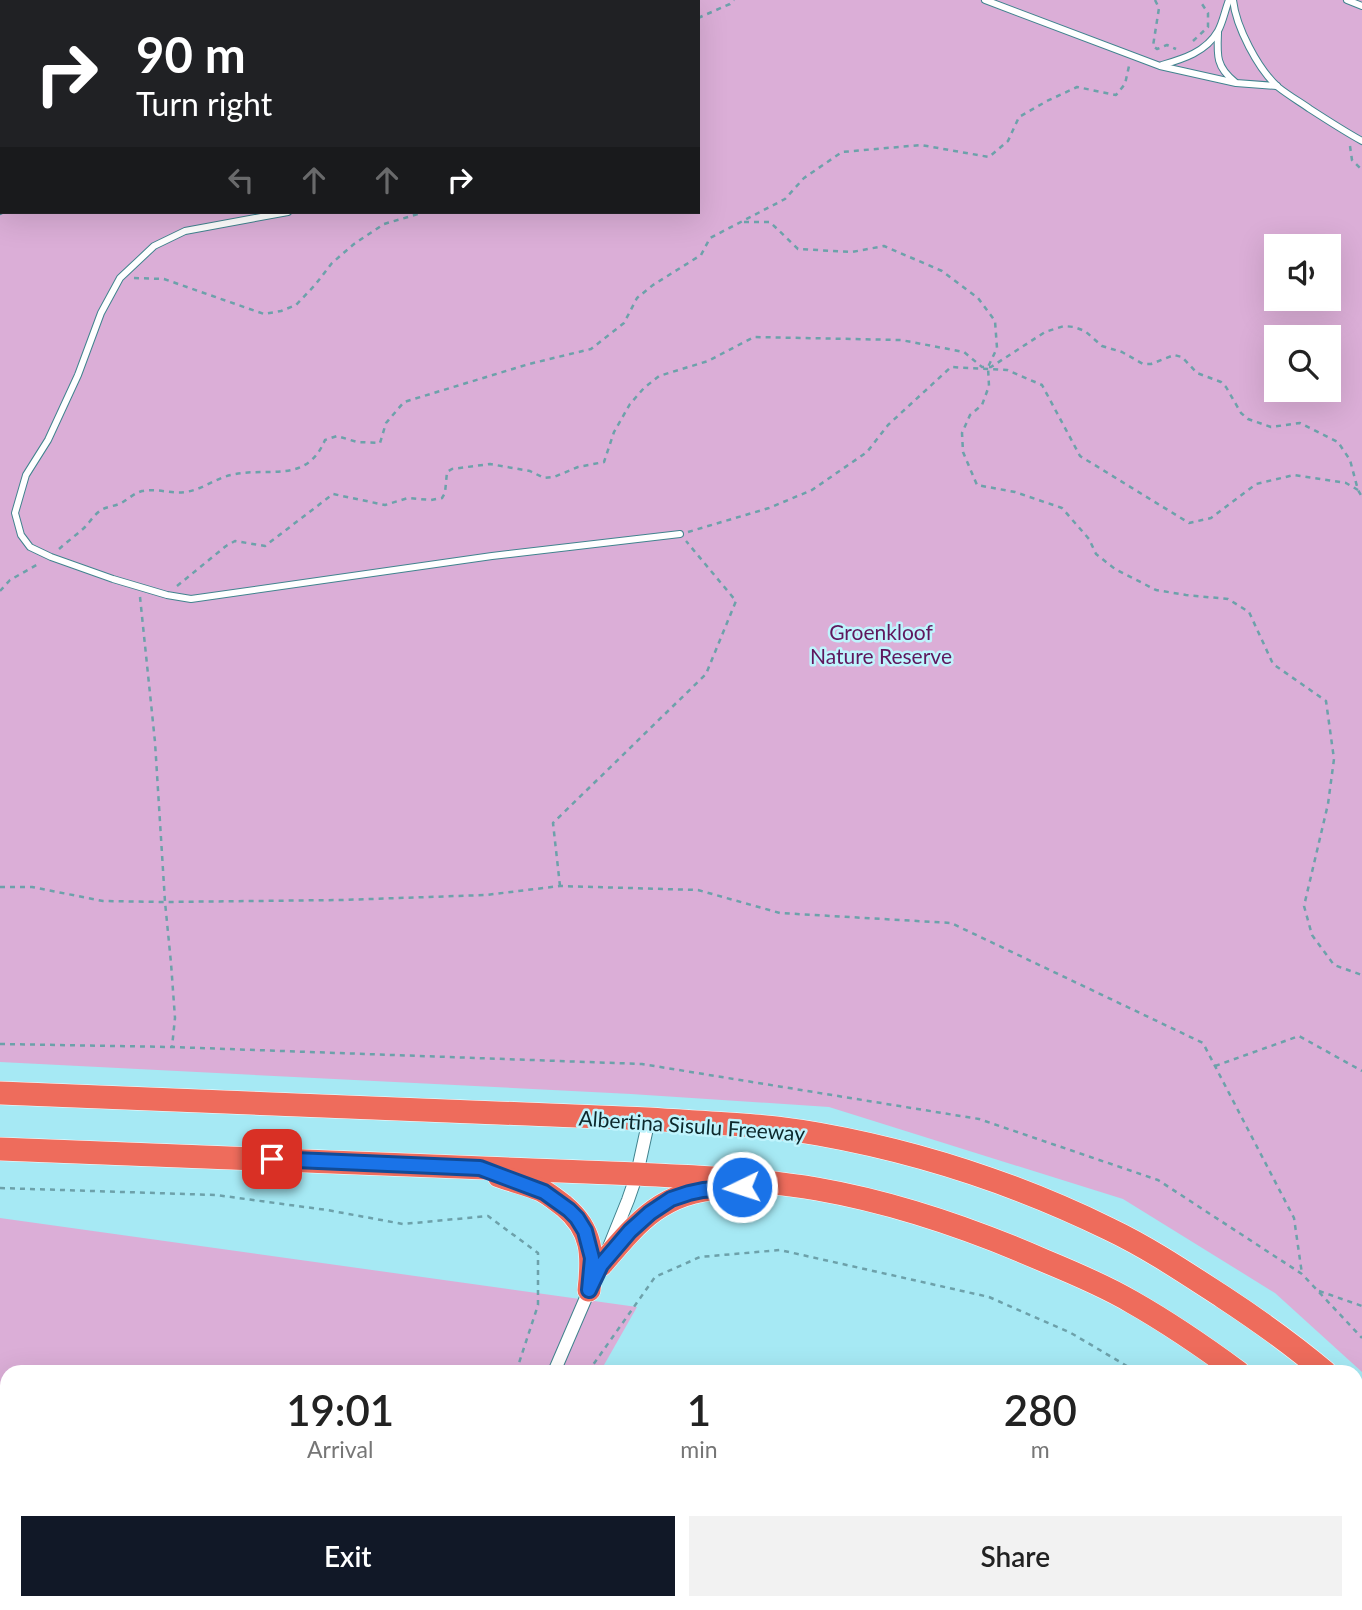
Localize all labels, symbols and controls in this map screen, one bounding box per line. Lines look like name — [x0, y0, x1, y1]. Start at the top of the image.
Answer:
text: 90 m — [136, 25, 246, 83]
icon: right — [21, 28, 112, 119]
text: Turn right — [136, 84, 272, 123]
icon: left — [222, 161, 260, 199]
icon: ahead — [295, 161, 333, 199]
icon: ahead — [368, 161, 406, 199]
icon: right — [441, 161, 479, 199]
map controls — [1264, 234, 1341, 402]
button: sound — [1264, 234, 1341, 311]
button: search — [1264, 325, 1341, 402]
park label: Groenkloof Nature Reserve — [810, 619, 952, 668]
street label: Albertina Sisulu Freeway — [578, 1105, 806, 1145]
pin — [242, 1129, 302, 1189]
icon: arrive — [253, 1140, 291, 1178]
position arrow — [705, 1150, 779, 1224]
text: 19:01 — [286, 1385, 394, 1435]
text: 1 — [687, 1385, 711, 1435]
text: 280 — [1004, 1385, 1077, 1435]
text: Arrival — [307, 1435, 373, 1463]
text: min — [680, 1435, 718, 1463]
text: m — [1031, 1435, 1050, 1463]
button: Exit — [21, 1516, 675, 1596]
button: Share — [689, 1516, 1342, 1596]

